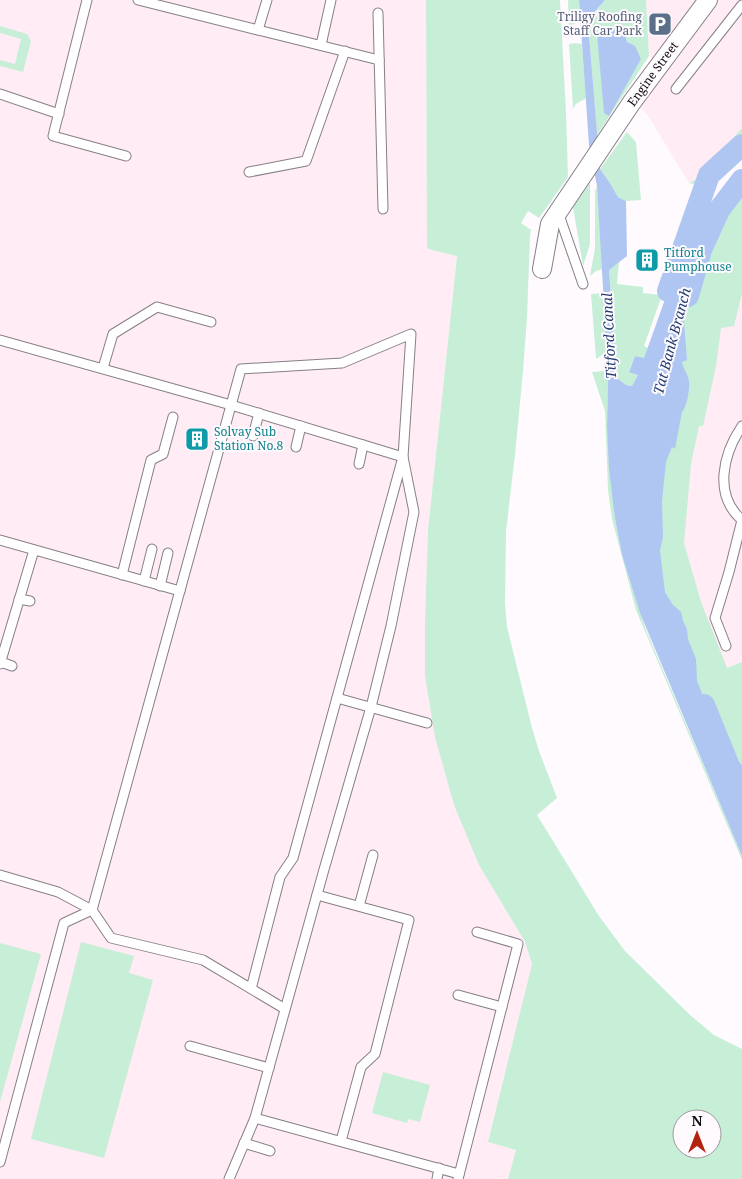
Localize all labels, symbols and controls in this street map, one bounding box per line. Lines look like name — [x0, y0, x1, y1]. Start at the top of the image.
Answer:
place label: Triligy Roofing Staff Car Park — [557, 8, 643, 39]
parking icon: Triligy Roofing Staff Car Park — [647, 11, 673, 37]
street label: Engine Street — [623, 38, 682, 110]
place label: Titford Pumphouse — [664, 244, 732, 275]
building icon: Titford Pumphouse — [634, 247, 660, 273]
water label: Tat Bank Branch — [648, 285, 695, 396]
water label: Titford Canal — [597, 292, 620, 380]
place label: Solvay Sub Station No.8 — [214, 423, 283, 454]
building icon: Solvay Sub Station No.8 — [184, 426, 210, 452]
north arrow — [672, 1109, 722, 1159]
text: N — [691, 1111, 703, 1130]

